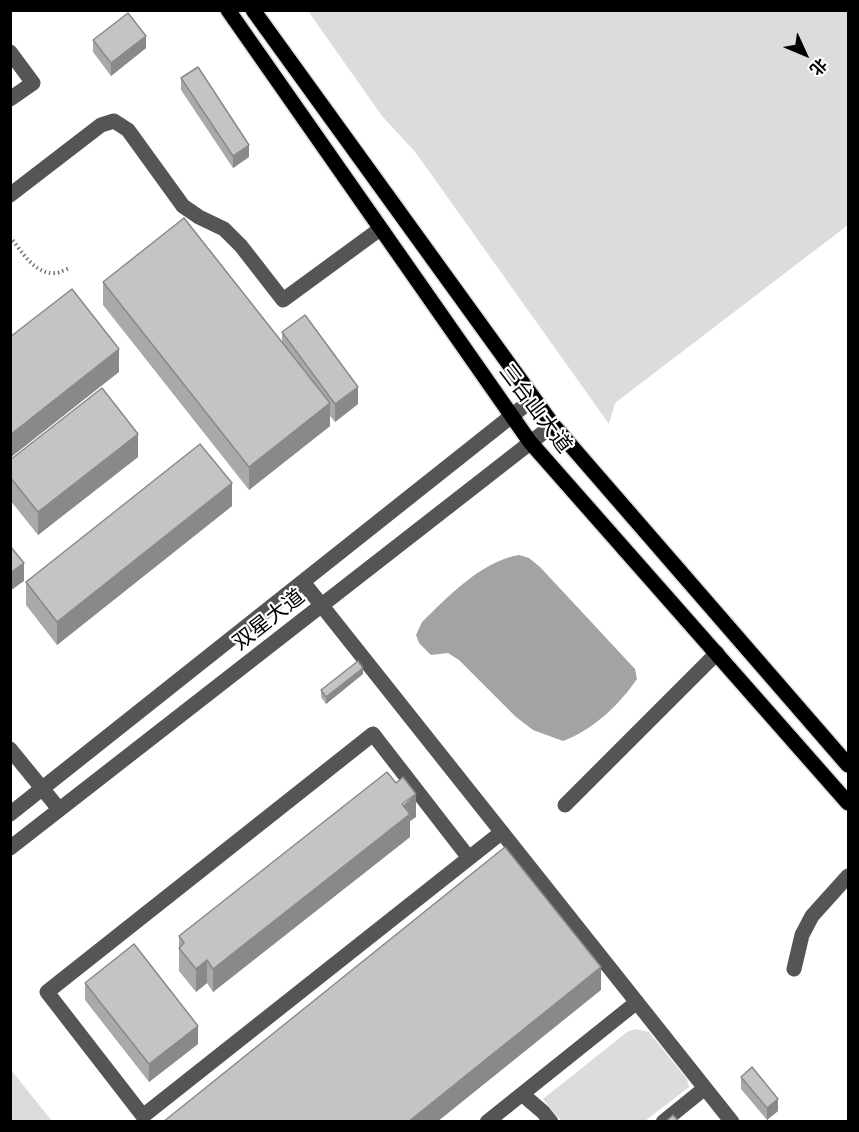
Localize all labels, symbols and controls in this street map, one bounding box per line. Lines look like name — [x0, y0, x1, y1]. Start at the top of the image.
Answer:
north arrow — [775, 24, 835, 84]
text: 北 — [806, 54, 831, 79]
street label: 三台山大道 — [493, 359, 577, 459]
street label: 双星大道 — [228, 584, 310, 656]

